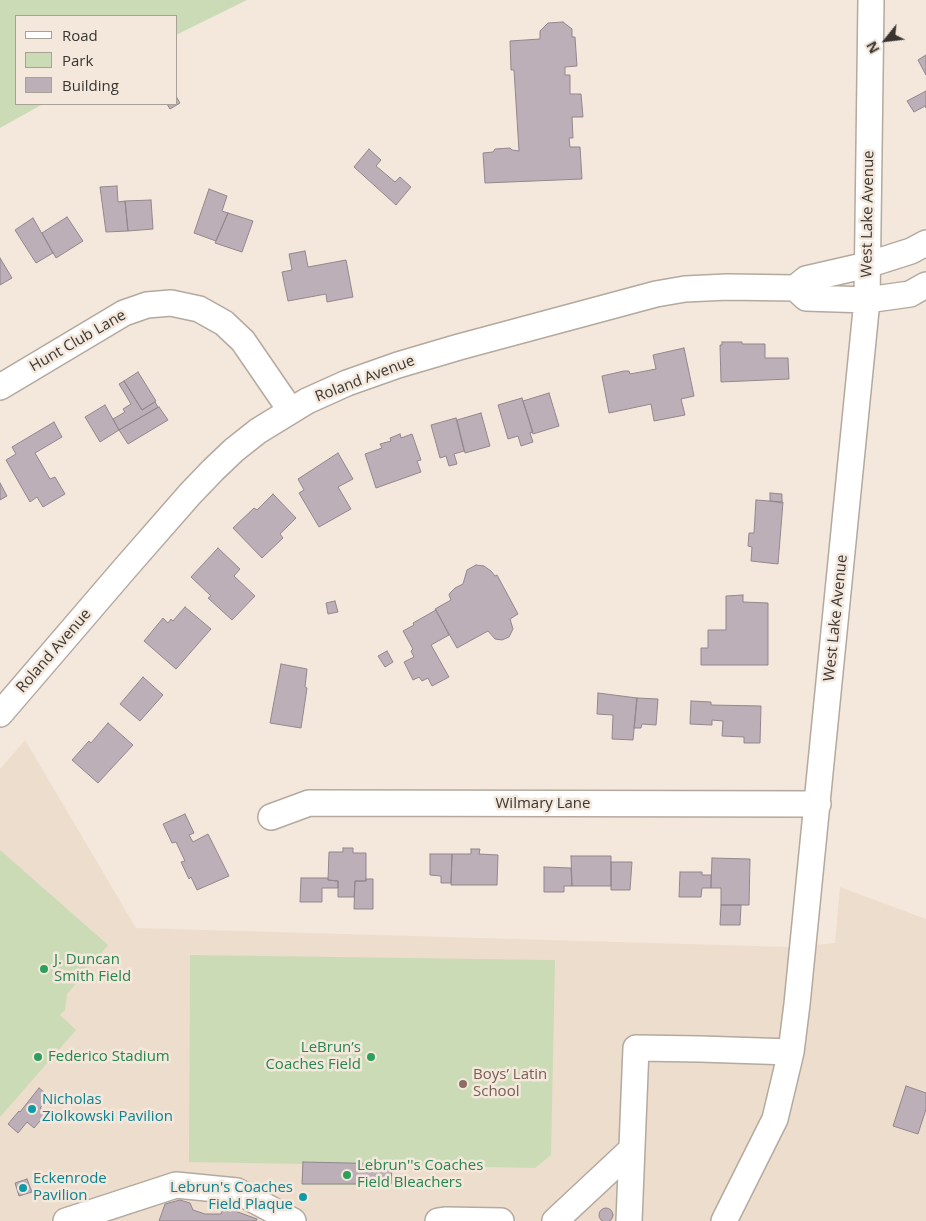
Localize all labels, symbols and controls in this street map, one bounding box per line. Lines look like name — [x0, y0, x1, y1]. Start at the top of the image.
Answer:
legend — [15, 15, 178, 105]
north arrow — [861, 15, 911, 65]
text: Road — [62, 25, 98, 45]
text: N — [861, 38, 884, 57]
text: Park — [62, 50, 93, 70]
text: Building — [62, 75, 119, 95]
street label: West Lake Avenue — [858, 150, 878, 278]
street label: Hunt Club Lane — [27, 306, 129, 376]
street label: Roland Avenue — [313, 352, 417, 406]
street label: West Lake Avenue — [820, 554, 852, 682]
street label: Roland Avenue — [13, 606, 95, 696]
street label: Wilmary Lane — [496, 795, 590, 813]
place label: J. Duncan Smith Field — [54, 951, 131, 986]
marker: J. Duncan Smith Field — [38, 963, 50, 975]
place label: LeBrun’s Coaches Field — [265, 1039, 361, 1074]
place label: Federico Stadium — [48, 1048, 170, 1066]
marker: Federico Stadium — [32, 1051, 44, 1063]
marker: LeBrun’s Coaches Field — [365, 1051, 377, 1063]
place label: Boys’ Latin School — [473, 1066, 547, 1101]
marker: Boys’ Latin School — [457, 1078, 469, 1090]
place label: Nicholas Ziolkowski Pavilion — [42, 1091, 173, 1126]
marker: Nicholas Ziolkowski Pavilion — [26, 1103, 38, 1115]
place label: Lebrun''s Coaches Field Bleachers — [357, 1157, 483, 1192]
marker: Lebrun''s Coaches Field Bleachers — [341, 1169, 353, 1181]
place label: Eckenrode Pavilion — [33, 1170, 107, 1205]
place label: Lebrun's Coaches Field Plaque — [170, 1179, 293, 1214]
marker: Eckenrode Pavilion — [17, 1182, 29, 1194]
marker: Lebrun's Coaches Field Plaque — [297, 1191, 309, 1203]

